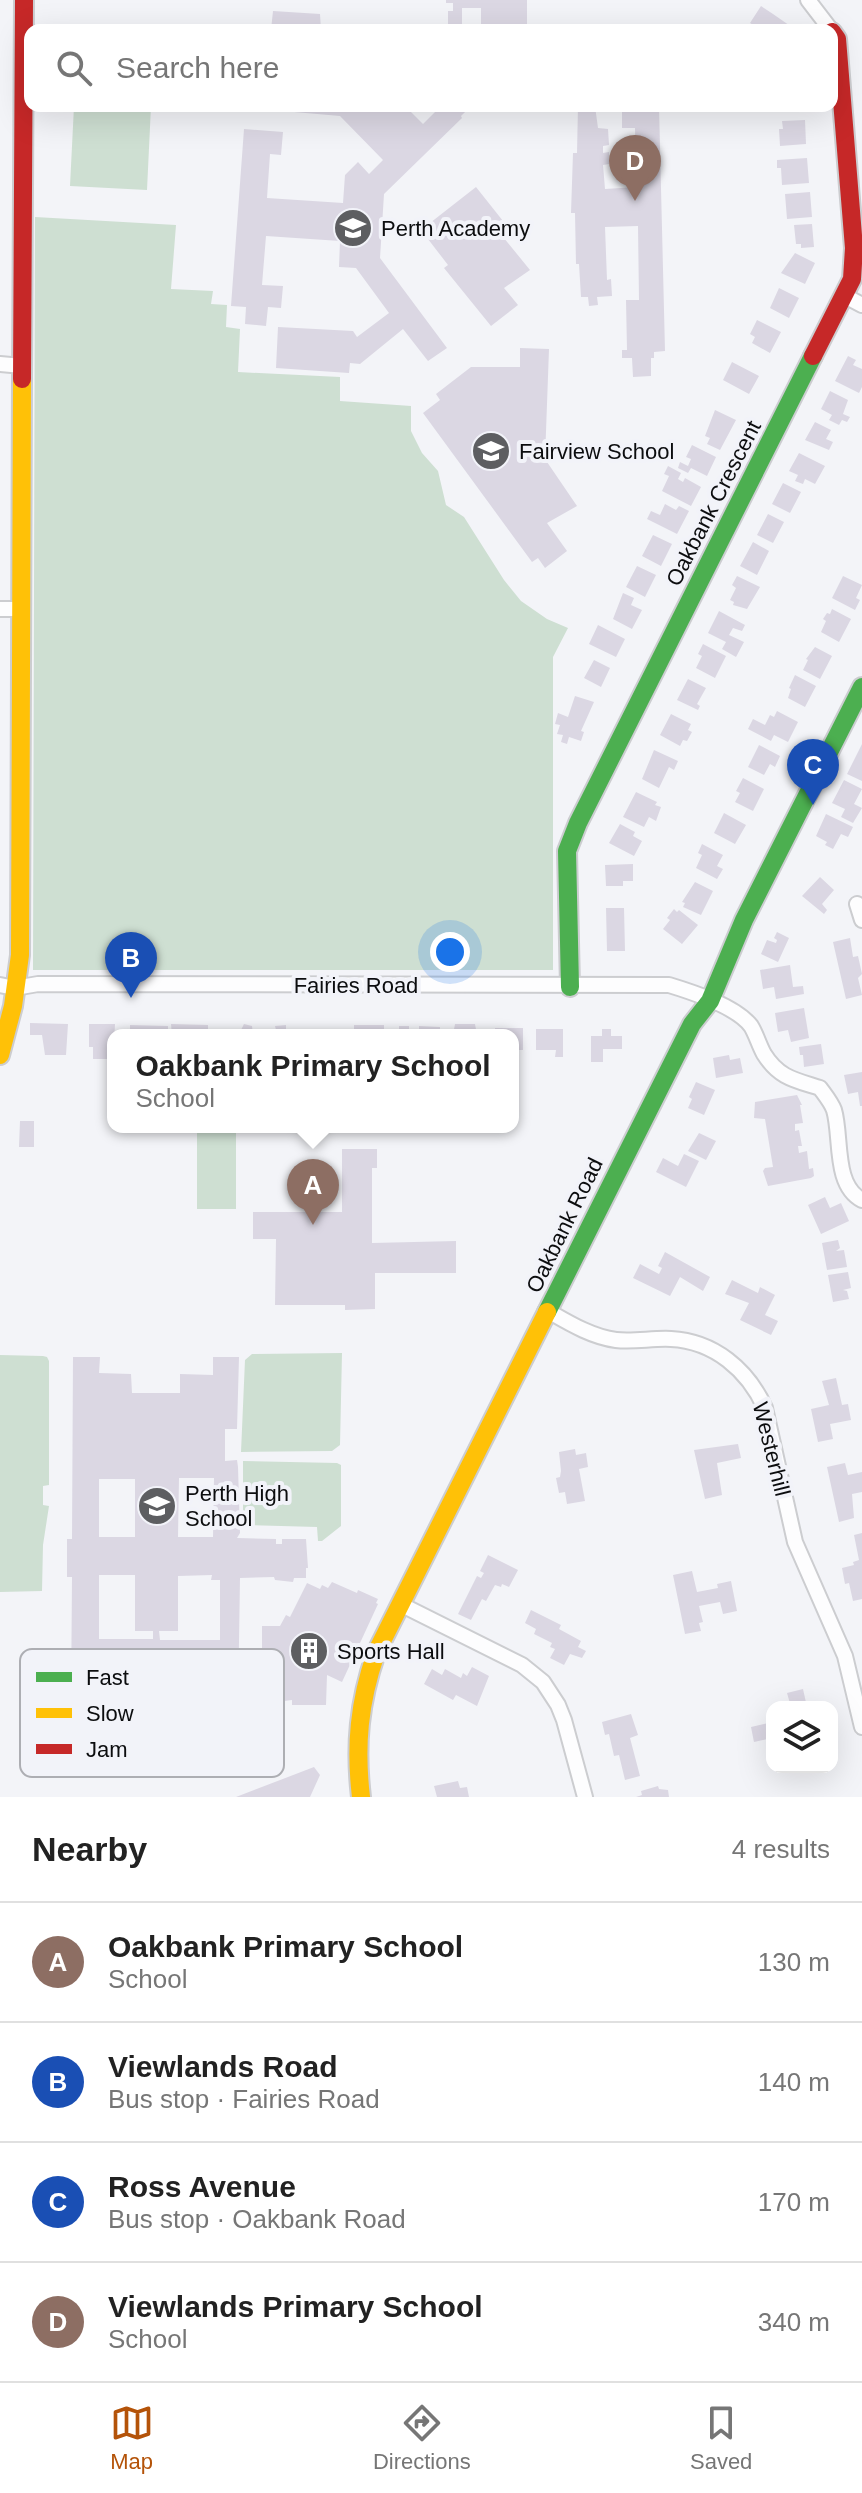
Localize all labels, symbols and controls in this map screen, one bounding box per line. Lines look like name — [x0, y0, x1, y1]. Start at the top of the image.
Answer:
search box — [24, 24, 838, 112]
icon: search — [52, 46, 96, 90]
text: Search here — [116, 51, 279, 84]
pin: D — [609, 135, 661, 201]
school or university icon: Perth Academy — [332, 207, 374, 249]
place label: Perth Academy — [381, 216, 530, 241]
street label: Oakbank Crescent — [661, 416, 766, 590]
school or university icon: Fairview School — [470, 430, 512, 472]
place label: Fairview School — [519, 439, 674, 464]
pin: C — [787, 739, 839, 805]
pin: B — [105, 932, 157, 998]
your location — [430, 932, 470, 972]
street label: Fairies Road — [294, 973, 418, 998]
popup — [107, 1029, 519, 1133]
text: Oakbank Primary School — [135, 1049, 491, 1082]
text: School — [135, 1083, 215, 1113]
street label: Oakbank Road — [521, 1154, 608, 1297]
pin: A — [287, 1159, 339, 1225]
street label: Westerhill — [748, 1399, 795, 1499]
place label: Perth High School — [185, 1481, 289, 1531]
school or university icon: Perth High School — [136, 1485, 178, 1527]
building icon: Sports Hall — [288, 1630, 330, 1672]
place label: Sports Hall — [337, 1639, 445, 1664]
legend — [20, 1649, 284, 1777]
text: Fast — [86, 1665, 129, 1690]
text: Slow — [86, 1701, 134, 1726]
map controls — [766, 1701, 838, 1773]
button: layers — [766, 1701, 838, 1773]
text: Jam — [86, 1737, 128, 1762]
text: Nearby — [32, 1830, 147, 1868]
text: 4 results — [732, 1834, 830, 1864]
text: Oakbank Primary School — [108, 1930, 463, 1963]
text: A — [49, 1947, 67, 1977]
text: 130 m — [758, 1947, 830, 1977]
text: School — [108, 1964, 188, 1994]
text: Viewlands Road — [108, 2050, 338, 2083]
text: B — [49, 2067, 67, 2097]
text: 140 m — [758, 2067, 830, 2097]
text: Bus stop · Fairies Road — [108, 2084, 380, 2114]
text: Ross Avenue — [108, 2170, 296, 2203]
text: C — [49, 2187, 67, 2217]
text: 170 m — [758, 2187, 830, 2217]
text: Bus stop · Oakbank Road — [108, 2204, 406, 2234]
text: Viewlands Primary School — [108, 2290, 483, 2323]
text: D — [49, 2307, 67, 2337]
text: 340 m — [758, 2307, 830, 2337]
text: School — [108, 2324, 188, 2354]
tab: Map — [110, 2401, 154, 2475]
tab: Directions — [373, 2401, 471, 2475]
tab: Saved — [690, 2401, 752, 2475]

